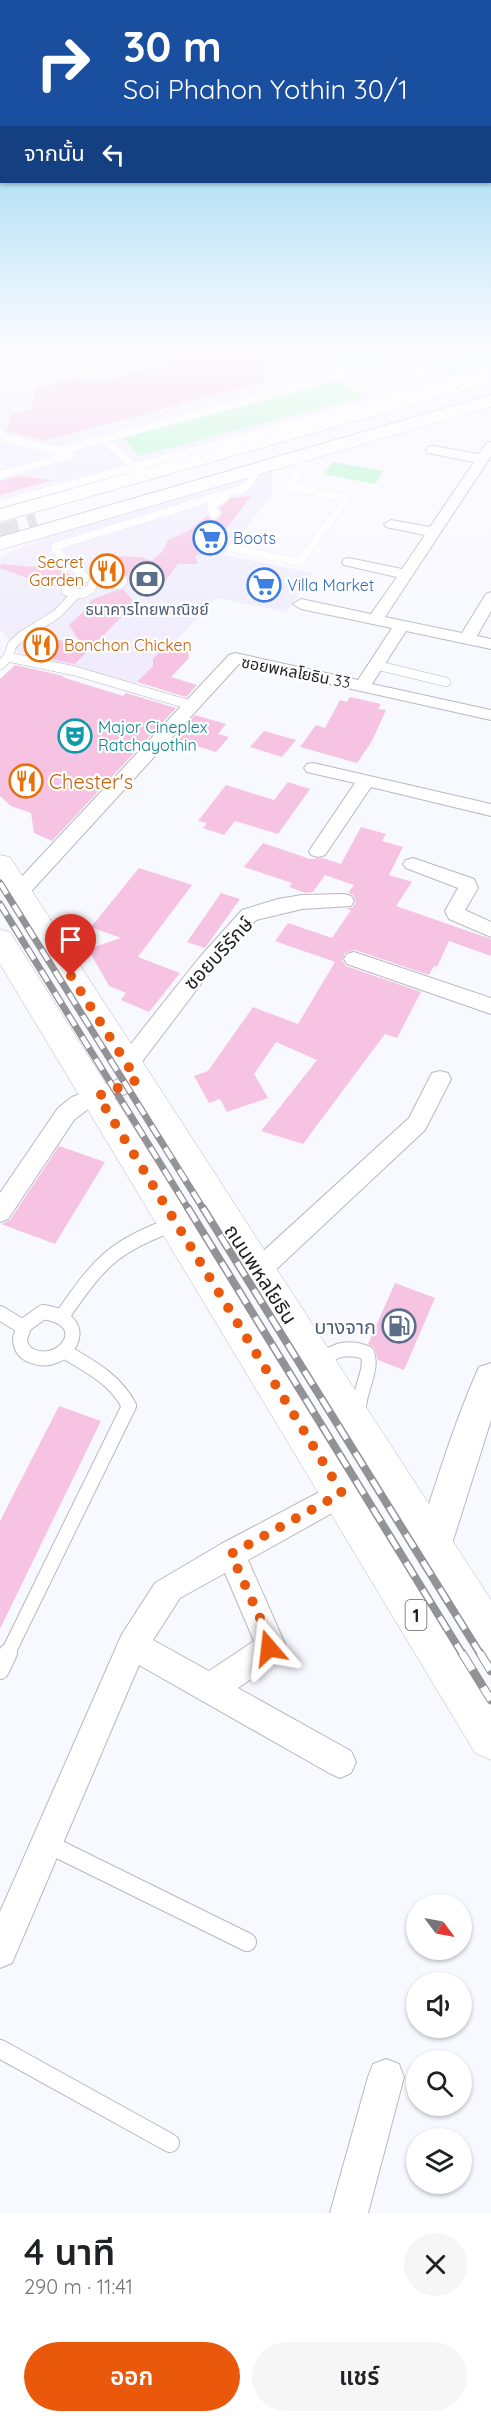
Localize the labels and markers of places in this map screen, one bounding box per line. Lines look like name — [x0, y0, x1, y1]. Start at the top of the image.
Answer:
supermarket icon: Boots — [192, 520, 228, 556]
place label: Boots — [233, 528, 276, 548]
place label: Secret Garden — [29, 552, 84, 590]
restaurant icon: Secret Garden — [89, 553, 125, 589]
bank icon: ธนาคารไทยพาณิชย์ — [129, 561, 165, 597]
supermarket icon: Villa Market — [246, 567, 282, 603]
place label: Villa Market — [287, 575, 374, 595]
place label: ธนาคารไทยพาณิชย์ — [85, 599, 209, 619]
restaurant icon: Bonchon Chicken — [23, 627, 59, 663]
place label: Bonchon Chicken — [64, 635, 192, 655]
place label: Major Cineplex Ratchayothin — [98, 717, 208, 755]
theatre icon: Major Cineplex Ratchayothin — [57, 718, 93, 754]
restaurant icon: Chester's — [8, 763, 44, 799]
place label: Chester's — [49, 769, 133, 794]
pin — [45, 914, 96, 976]
fuel station icon: บางจาก — [381, 1308, 417, 1344]
place label: บางจาก — [314, 1314, 376, 1339]

